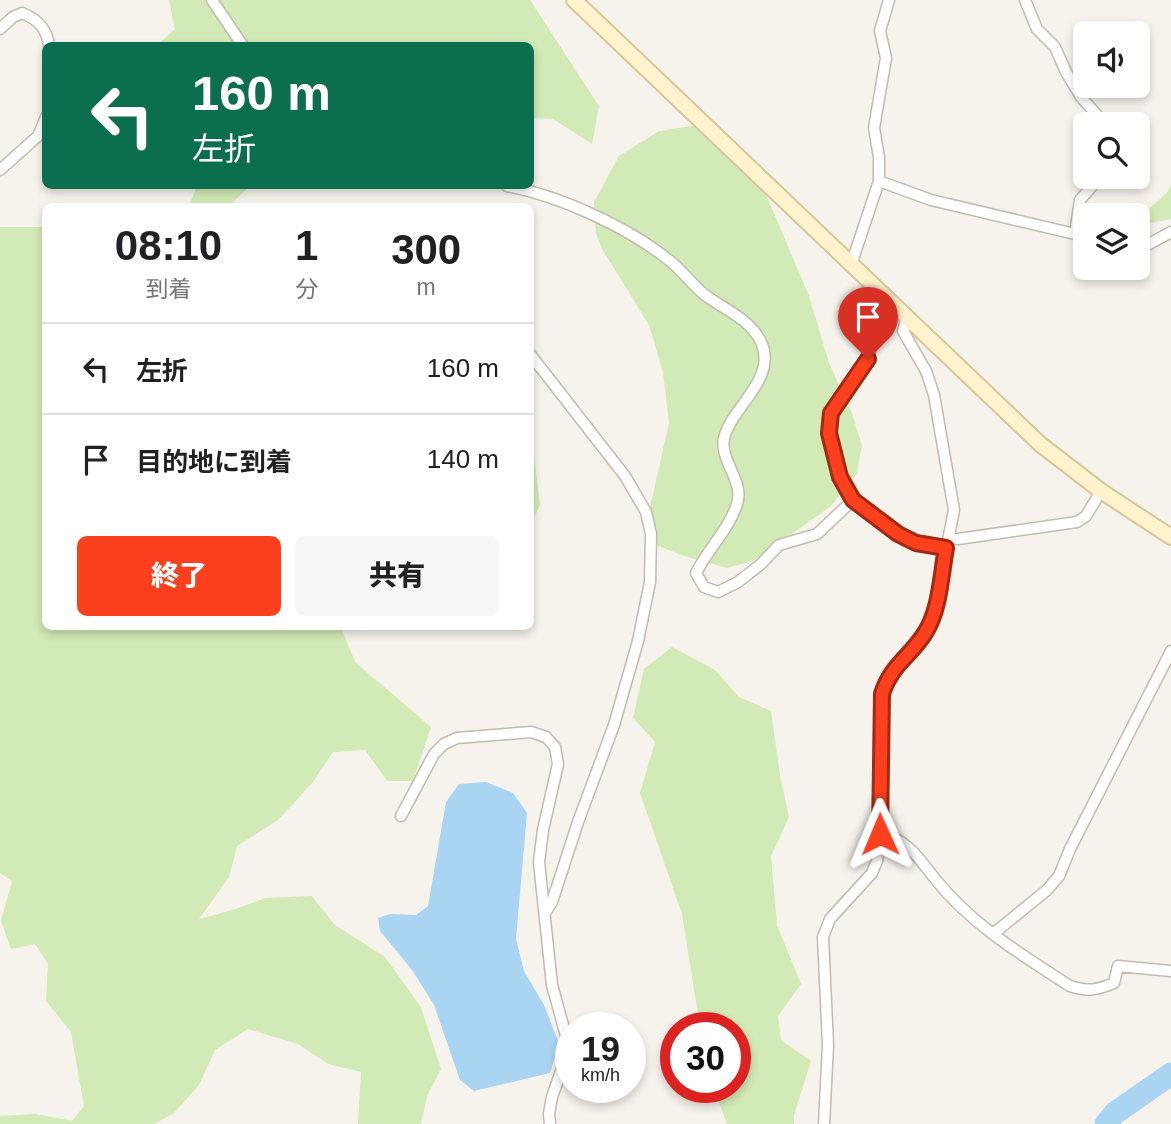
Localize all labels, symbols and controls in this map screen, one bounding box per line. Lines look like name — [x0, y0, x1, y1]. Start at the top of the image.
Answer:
map controls — [1073, 21, 1150, 280]
button: sound — [1073, 21, 1150, 98]
text: 160 m — [192, 66, 331, 120]
icon: left — [77, 70, 168, 161]
button: search — [1073, 112, 1150, 189]
text: 左折 — [192, 131, 256, 167]
button: layers — [1073, 203, 1150, 280]
text: 08:10 — [115, 222, 222, 269]
text: 1 — [295, 222, 318, 269]
text: 300 — [391, 226, 461, 273]
text: m — [417, 274, 436, 300]
text: 到着 — [145, 276, 191, 302]
text: 分 — [295, 276, 318, 302]
pin — [838, 287, 898, 359]
icon: arrive — [849, 298, 887, 336]
icon: left — [77, 350, 115, 388]
text: 160 m — [427, 353, 499, 383]
text: 左折 — [136, 356, 188, 386]
icon: arrive — [77, 441, 115, 479]
text: 140 m — [427, 444, 499, 474]
text: 目的地に到着 — [136, 447, 292, 477]
button: 終了 — [77, 536, 281, 616]
button: 共有 — [295, 536, 499, 616]
position arrow — [843, 797, 917, 871]
speed limit sign: 30 — [660, 1012, 751, 1103]
text: 19 — [581, 1029, 620, 1068]
text: km/h — [581, 1065, 620, 1085]

